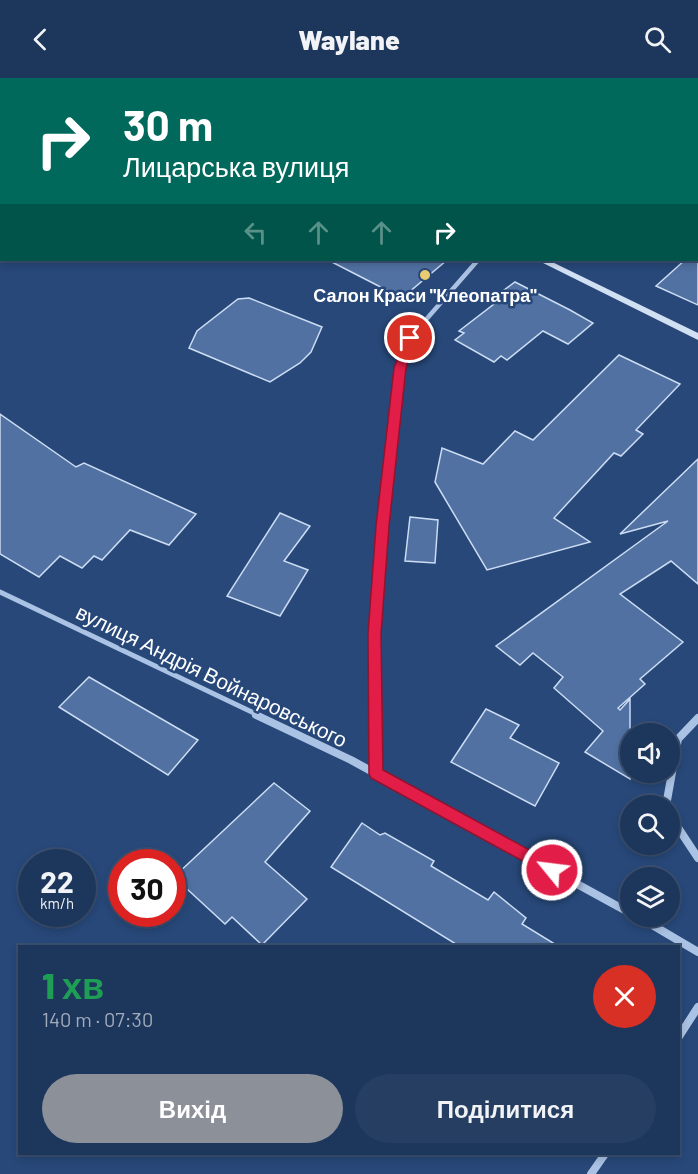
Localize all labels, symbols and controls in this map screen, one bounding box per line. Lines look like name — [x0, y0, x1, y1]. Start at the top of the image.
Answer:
icon: back — [24, 23, 57, 56]
text: Waylane — [298, 23, 400, 55]
icon: search — [641, 23, 674, 56]
text: 30 m — [123, 99, 213, 149]
icon: right — [24, 102, 102, 180]
text: Лицарська вулиця — [123, 150, 349, 182]
icon: left — [239, 216, 272, 249]
icon: ahead — [302, 216, 335, 249]
icon: ahead — [365, 216, 398, 249]
icon: right — [428, 216, 461, 249]
marker: Салон Краси "Клеопатра" — [418, 268, 432, 282]
place label: Салон Краси "Клеопатра" — [313, 284, 537, 306]
pin — [384, 312, 435, 363]
icon: arrive — [393, 321, 426, 354]
street label: вулиця Андрія Войнаровського — [72, 598, 352, 752]
map controls — [620, 723, 680, 927]
button: sound — [620, 723, 680, 783]
button: search — [620, 795, 680, 855]
position arrow — [520, 838, 584, 902]
speed limit sign: 30 — [108, 849, 186, 927]
text: 22 — [40, 863, 74, 899]
button: layers — [620, 867, 680, 927]
text: km/h — [40, 894, 74, 912]
text: 1 хв — [42, 963, 104, 1006]
button: close — [593, 965, 656, 1028]
text: 140 m · 07:30 — [42, 1007, 153, 1031]
button: Вихід — [42, 1074, 343, 1143]
button: Поділитися — [355, 1074, 656, 1143]

